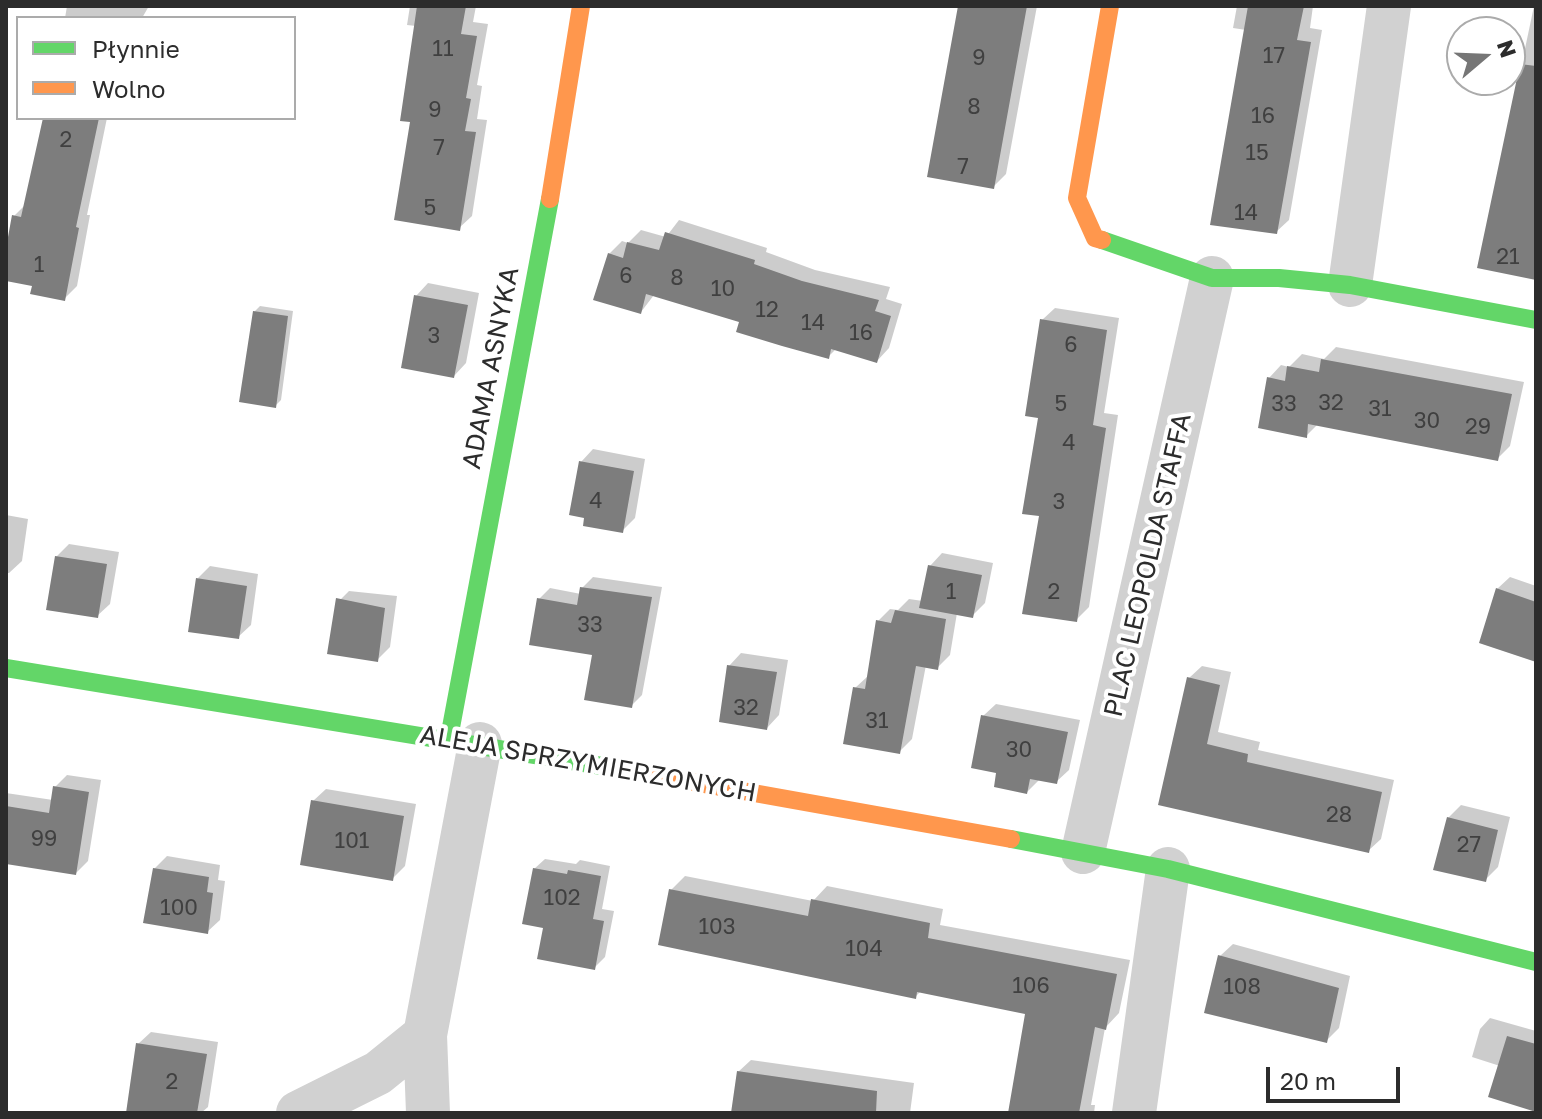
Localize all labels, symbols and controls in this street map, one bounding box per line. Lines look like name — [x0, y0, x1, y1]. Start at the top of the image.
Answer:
legend — [16, 16, 296, 120]
north arrow — [1446, 16, 1526, 96]
text: Płynnie — [92, 34, 180, 63]
house number: 11 — [432, 36, 454, 62]
text: N — [1492, 36, 1523, 61]
house number: 17 — [1263, 43, 1285, 69]
house number: 9 — [972, 45, 986, 71]
text: Wolno — [92, 74, 165, 103]
house number: 8 — [967, 94, 981, 120]
house number: 9 — [428, 97, 442, 123]
house number: 16 — [1251, 103, 1275, 129]
house number: 2 — [60, 127, 72, 153]
house number: 7 — [433, 135, 445, 161]
house number: 15 — [1245, 140, 1269, 166]
house number: 7 — [957, 154, 969, 180]
house number: 5 — [424, 195, 436, 221]
house number: 14 — [1234, 200, 1258, 226]
house number: 21 — [1496, 244, 1520, 270]
house number: 1 — [34, 252, 44, 278]
house number: 6 — [619, 263, 633, 289]
street label: ADAMA ASNYKA — [456, 264, 526, 472]
house number: 8 — [670, 265, 684, 291]
house number: 10 — [711, 276, 735, 302]
house number: 12 — [755, 297, 779, 323]
house number: 14 — [801, 310, 825, 336]
house number: 16 — [849, 320, 873, 346]
house number: 3 — [428, 323, 440, 349]
house number: 6 — [1064, 332, 1078, 358]
house number: 32 — [1318, 390, 1344, 416]
house number: 5 — [1055, 391, 1067, 417]
house number: 33 — [1271, 391, 1297, 417]
house number: 31 — [1368, 396, 1392, 422]
house number: 30 — [1414, 408, 1440, 434]
street label: PLAC LEOPOLDA STAFFA — [1098, 410, 1198, 720]
house number: 29 — [1465, 414, 1491, 440]
house number: 4 — [1062, 430, 1076, 456]
house number: 4 — [589, 488, 603, 514]
house number: 3 — [1053, 489, 1065, 515]
house number: 1 — [946, 579, 956, 605]
house number: 2 — [1048, 579, 1060, 605]
house number: 33 — [577, 612, 603, 638]
house number: 32 — [733, 695, 759, 721]
house number: 31 — [865, 708, 889, 734]
street label: ALEJA SPRZYMIERZONYCH — [417, 719, 759, 809]
house number: 30 — [1006, 737, 1032, 763]
house number: 28 — [1326, 802, 1352, 828]
house number: 99 — [31, 826, 57, 852]
house number: 101 — [335, 828, 369, 854]
house number: 27 — [1457, 832, 1481, 858]
house number: 102 — [543, 885, 581, 911]
house number: 100 — [160, 895, 198, 921]
house number: 103 — [698, 914, 736, 940]
house number: 104 — [845, 936, 883, 962]
house number: 106 — [1012, 973, 1050, 999]
house number: 108 — [1223, 974, 1261, 1000]
scale bar — [1270, 1051, 1404, 1101]
text: 20 m — [1280, 1066, 1336, 1095]
house number: 2 — [166, 1069, 178, 1095]

